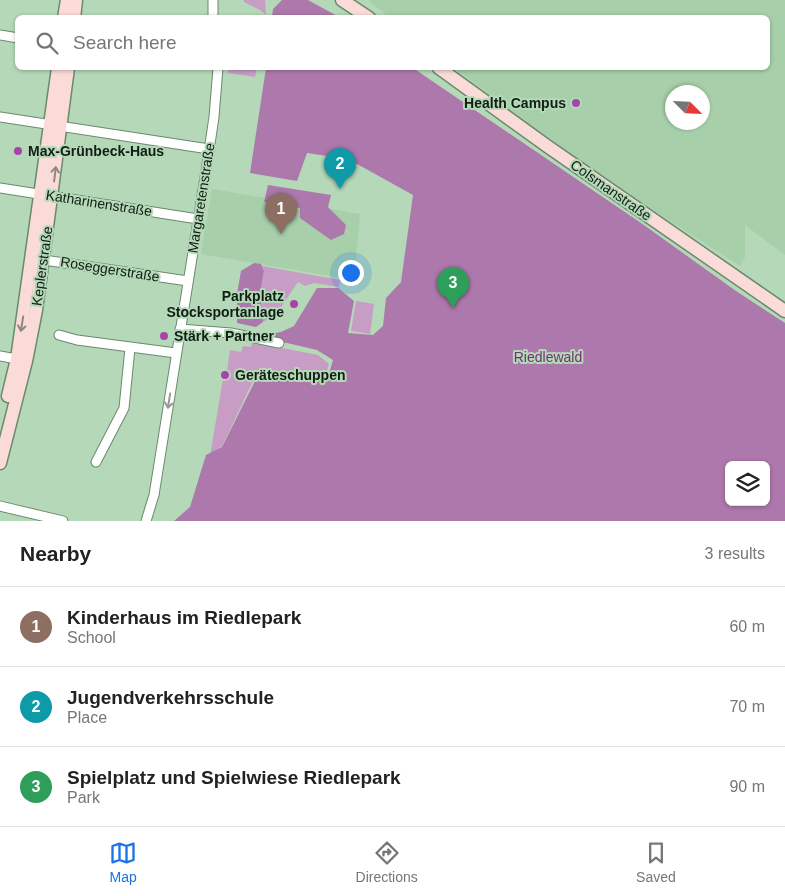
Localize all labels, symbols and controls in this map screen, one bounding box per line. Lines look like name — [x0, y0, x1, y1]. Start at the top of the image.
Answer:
search box — [15, 15, 770, 70]
icon: search — [33, 29, 61, 57]
text: Search here — [73, 32, 177, 53]
north arrow — [665, 85, 710, 130]
place label: Health Campus — [464, 95, 566, 111]
marker: Health Campus — [570, 97, 582, 109]
street label: Margaretenstraße — [184, 142, 218, 254]
place label: Max-Grünbeck-Haus — [28, 143, 164, 159]
marker: Max-Grünbeck-Haus — [12, 145, 24, 157]
pin: 2 — [324, 148, 356, 189]
street label: Colsmanstraße — [568, 156, 655, 224]
one-way arrow — [50, 167, 60, 183]
street label: Katharinenstraße — [45, 187, 153, 219]
pin: 1 — [265, 193, 297, 234]
street label: Keplerstraße — [29, 225, 56, 307]
street label: Roseggerstraße — [59, 253, 161, 285]
your location — [338, 260, 364, 286]
pin: 3 — [437, 267, 469, 308]
place label: Parkplatz Stocksportanlage — [167, 288, 284, 320]
marker: Parkplatz Stocksportanlage — [288, 298, 300, 310]
one-way arrow — [17, 315, 27, 331]
place label: Stärk + Partner — [174, 328, 275, 344]
marker: Stärk + Partner — [158, 330, 170, 342]
park label: Riedlewald — [514, 349, 582, 365]
place label: Geräteschuppen — [235, 367, 345, 383]
marker: Geräteschuppen — [219, 369, 231, 381]
one-way arrow — [163, 393, 173, 409]
map controls — [725, 461, 770, 506]
button: layers — [725, 461, 770, 506]
text: Nearby — [20, 542, 91, 565]
text: 3 results — [705, 545, 765, 562]
text: Kinderhaus im Riedlepark — [67, 607, 301, 628]
text: 1 — [32, 618, 40, 635]
text: 60 m — [729, 618, 765, 635]
text: School — [67, 629, 116, 646]
text: Jugendverkehrsschule — [67, 687, 274, 708]
text: 2 — [32, 698, 40, 715]
text: 70 m — [729, 698, 765, 715]
text: Place — [67, 709, 107, 726]
text: Spielplatz und Spielwiese Riedlepark — [67, 767, 401, 788]
text: 3 — [32, 778, 40, 795]
text: 90 m — [729, 778, 765, 795]
text: Park — [67, 789, 100, 806]
tab: Map — [109, 839, 137, 885]
tab: Directions — [356, 839, 418, 885]
tab: Saved — [636, 839, 676, 885]

